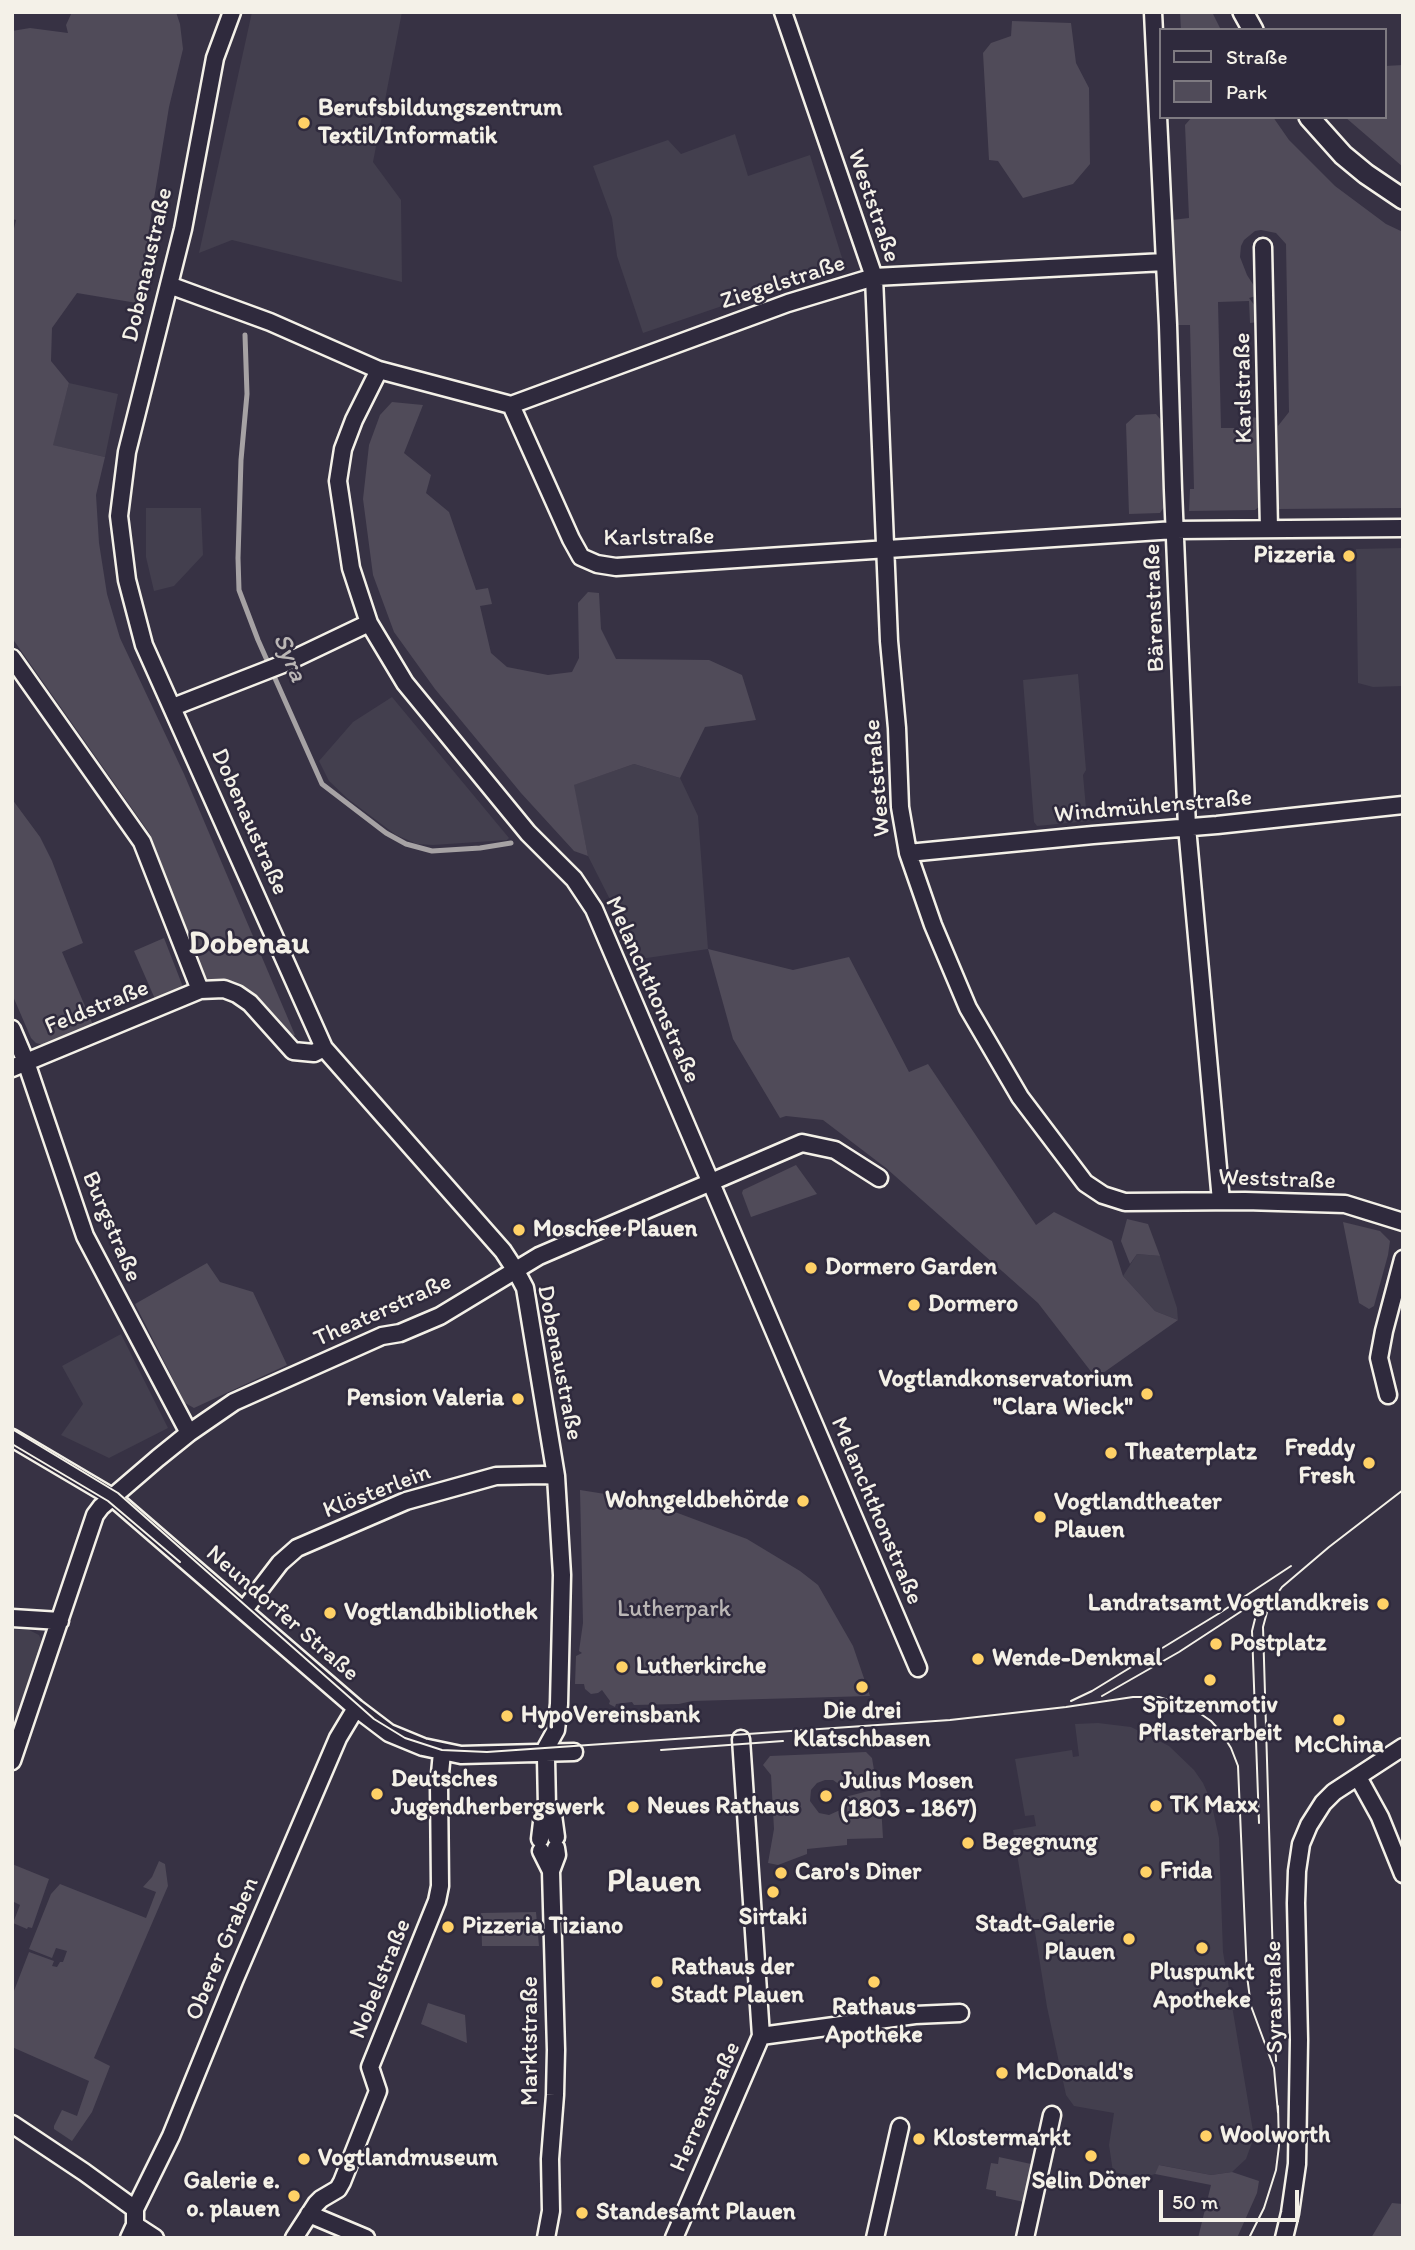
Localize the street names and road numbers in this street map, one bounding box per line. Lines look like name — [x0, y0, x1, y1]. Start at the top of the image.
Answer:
street label: Weststraße — [840, 146, 906, 266]
street label: Dobenaustraße — [116, 185, 180, 345]
street label: Ziegelstraße — [717, 249, 849, 317]
street label: Karlstraße — [1229, 332, 1259, 444]
street label: Karlstraße — [603, 523, 715, 553]
street label: Bärenstraße — [1138, 543, 1172, 673]
street label: Weststraße — [859, 718, 897, 838]
street label: Dobenaustraße — [204, 744, 294, 900]
street label: Windmühlenstraße — [1053, 784, 1253, 830]
street label: Melanchthonstraße — [598, 892, 706, 1088]
street label: Feldstraße — [41, 974, 153, 1042]
street label: Weststraße — [1218, 1164, 1336, 1196]
street label: Burgstraße — [75, 1167, 147, 1287]
street label: Theaterstraße — [310, 1268, 456, 1354]
street label: Dobenaustraße — [530, 1283, 588, 1443]
street label: Melanchthonstraße — [823, 1413, 929, 1609]
street label: Klösterlein — [319, 1458, 435, 1526]
street label: Neundorfer Straße — [200, 1540, 364, 1688]
street label: Oberer Graben — [180, 1873, 266, 2025]
street label: Nobelstraße — [344, 1915, 418, 2043]
street label: Syrastraße — [1260, 1940, 1290, 2054]
street label: Marktstraße — [517, 1976, 545, 2106]
street label: Herrenstraße — [664, 2037, 748, 2177]

